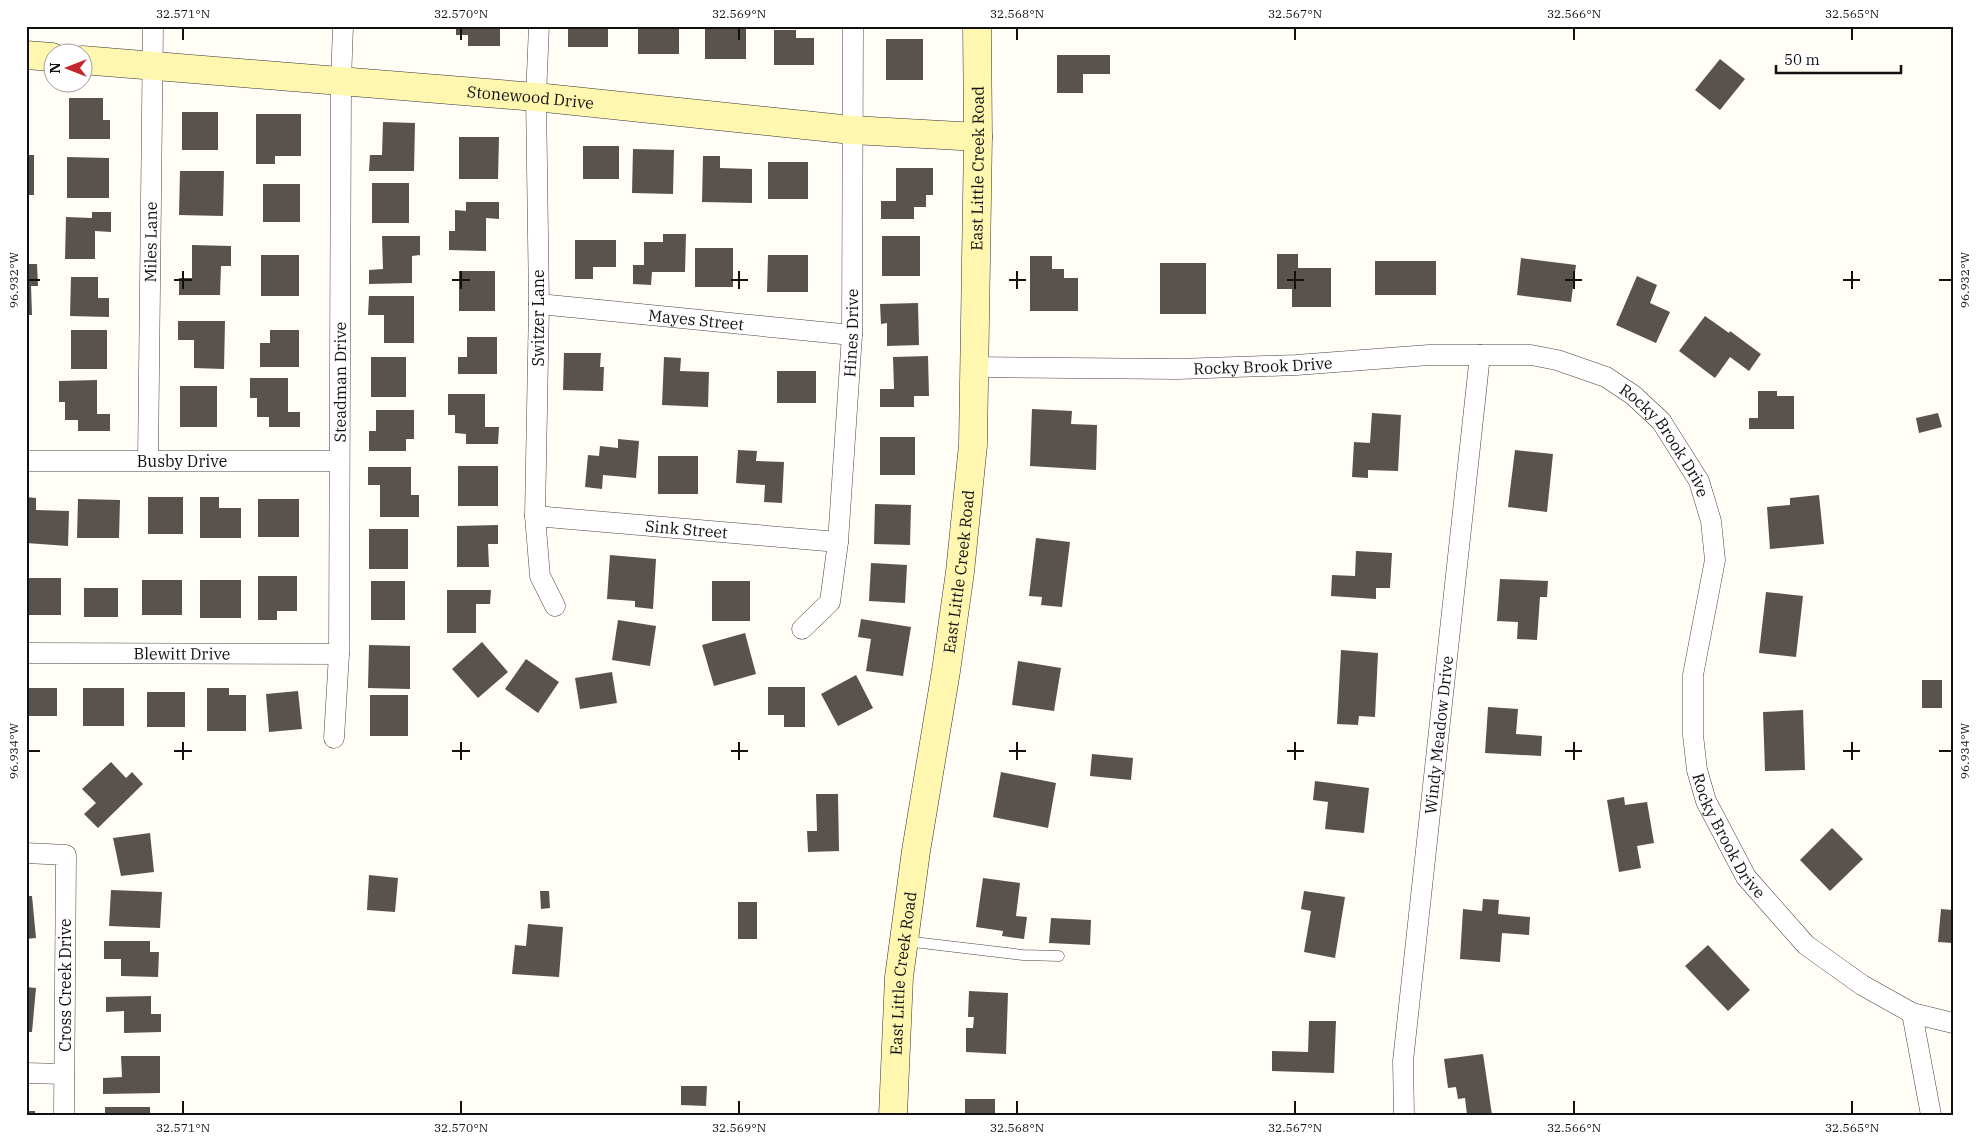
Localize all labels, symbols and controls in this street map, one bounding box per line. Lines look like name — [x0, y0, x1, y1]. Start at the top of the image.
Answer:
text: 32.571°N — [156, 6, 210, 21]
text: 32.570°N — [434, 6, 488, 21]
text: 32.569°N — [712, 6, 766, 21]
text: 32.568°N — [990, 6, 1044, 21]
text: 32.567°N — [1268, 6, 1322, 21]
text: 32.566°N — [1547, 6, 1601, 21]
text: 32.565°N — [1825, 6, 1879, 21]
north arrow — [42, 42, 92, 92]
scale bar — [1776, 42, 1902, 74]
text: 50 m — [1784, 50, 1820, 69]
text: N — [46, 62, 64, 74]
street label: Stonewood Drive — [466, 81, 595, 113]
street label: East Little Creek Road — [966, 86, 988, 251]
street label: Miles Lane — [140, 201, 161, 283]
text: 96.932°W — [6, 251, 21, 308]
text: 96.932°W — [1957, 251, 1972, 308]
street label: Switzer Lane — [528, 270, 548, 366]
street label: Hines Drive — [839, 289, 862, 378]
street label: Mayes Street — [647, 305, 745, 334]
street label: Steadman Drive — [330, 322, 350, 443]
street label: Rocky Brook Drive — [1193, 352, 1333, 378]
street label: Rocky Brook Drive — [1616, 379, 1713, 499]
street label: Busby Drive — [137, 451, 227, 471]
street label: East Little Creek Road — [939, 489, 978, 655]
street label: Sink Street — [644, 515, 729, 543]
street label: Blewitt Drive — [134, 643, 230, 664]
street label: Windy Meadow Drive — [1420, 655, 1457, 815]
text: 96.934°W — [6, 722, 21, 779]
text: 96.934°W — [1957, 722, 1972, 779]
street label: Rocky Brook Drive — [1688, 771, 1770, 902]
street label: East Little Creek Road — [886, 890, 920, 1056]
street label: Cross Creek Drive — [55, 918, 75, 1052]
text: 32.571°N — [156, 1120, 210, 1135]
text: 32.570°N — [434, 1120, 488, 1135]
text: 32.569°N — [712, 1120, 766, 1135]
text: 32.568°N — [990, 1120, 1044, 1135]
text: 32.567°N — [1268, 1120, 1322, 1135]
text: 32.566°N — [1547, 1120, 1601, 1135]
text: 32.565°N — [1825, 1120, 1879, 1135]

